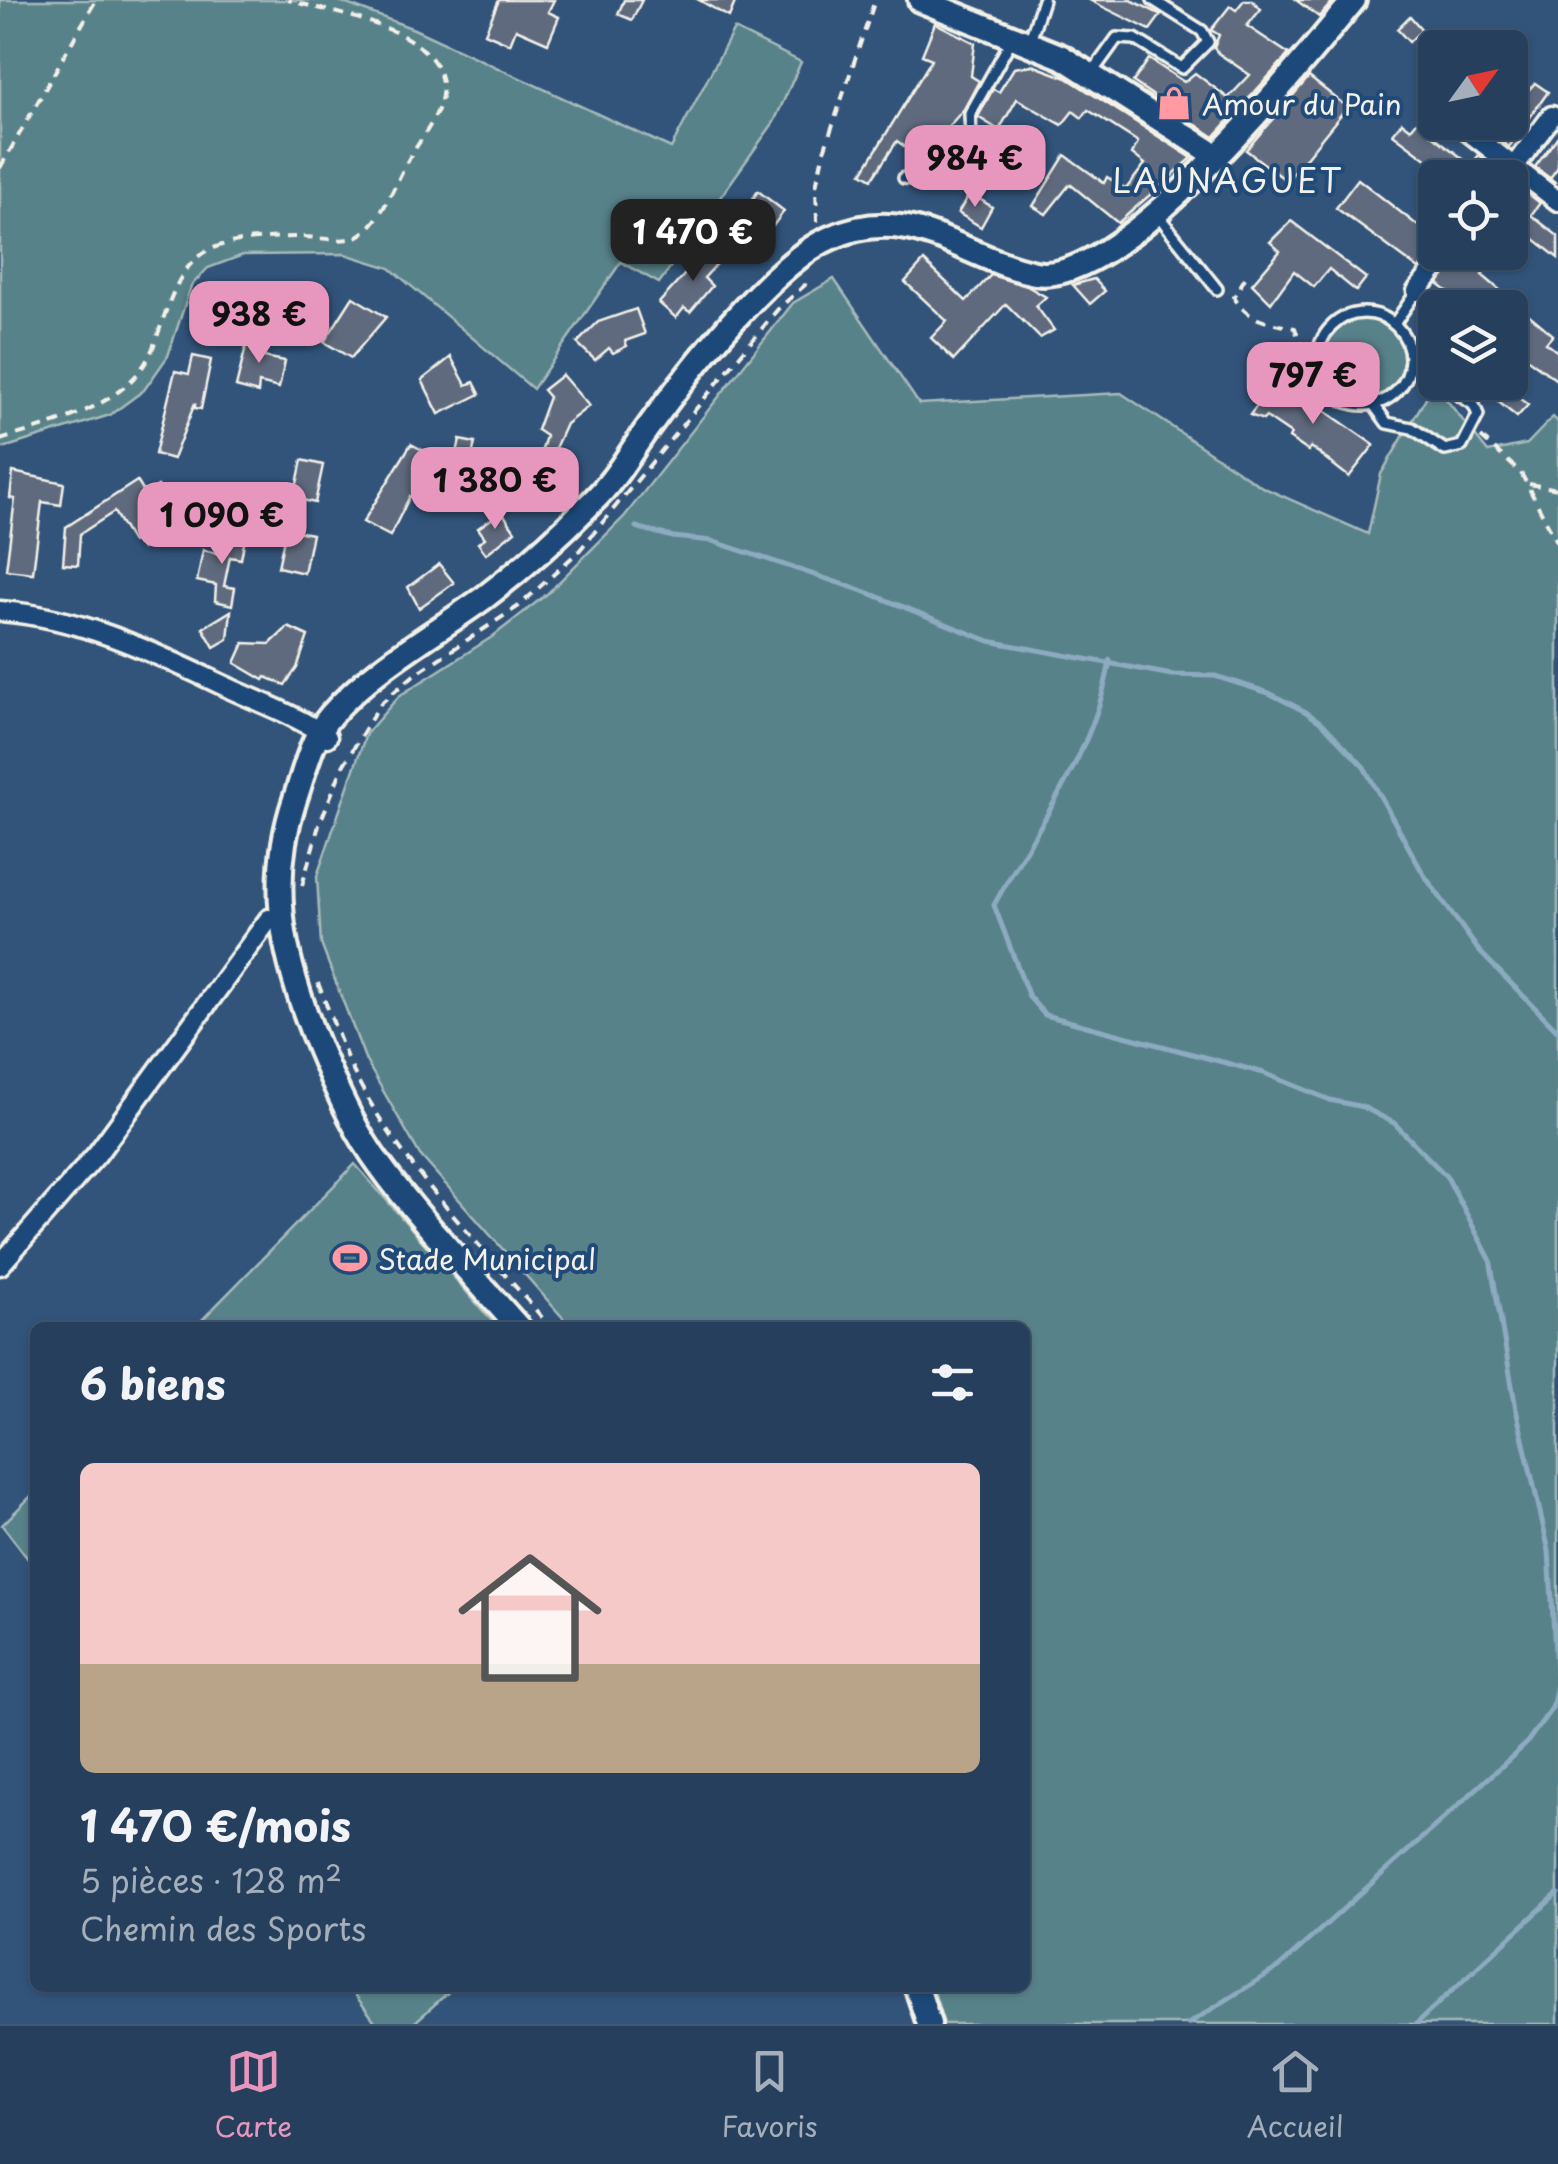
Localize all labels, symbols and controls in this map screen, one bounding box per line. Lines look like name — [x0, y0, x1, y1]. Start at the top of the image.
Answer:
north arrow — [1418, 30, 1528, 140]
map controls — [1418, 30, 1528, 400]
place label: Amour du Pain — [1202, 82, 1401, 125]
shop icon: Amour du Pain — [1155, 84, 1193, 122]
pin: 984 € — [905, 125, 1045, 210]
text: 984 € — [927, 133, 1023, 181]
district label: LAUNAGUET — [1112, 156, 1344, 204]
button: locate — [1418, 160, 1528, 270]
pin: 1 470 € — [601, 199, 785, 284]
text: 1 470 € — [633, 207, 753, 255]
pin: 938 € — [189, 281, 329, 366]
text: 938 € — [211, 289, 307, 337]
button: layers — [1418, 290, 1528, 400]
pin: 797 € — [1243, 342, 1383, 427]
text: 797 € — [1269, 350, 1357, 398]
pin: 1 380 € — [403, 447, 587, 532]
text: 1 380 € — [433, 455, 557, 503]
pin: 1 090 € — [130, 482, 314, 567]
text: 1 090 € — [160, 490, 284, 538]
place label: Stade Municipal — [378, 1237, 596, 1280]
sports icon: Stade Municipal — [331, 1239, 369, 1277]
text: 6 biens — [80, 1351, 226, 1414]
icon: filters — [925, 1355, 980, 1410]
icon: home — [440, 1528, 620, 1708]
text: 1 470 €/mois — [80, 1793, 351, 1856]
text: 5 pièces · 128 m² — [80, 1856, 342, 1904]
text: Chemin des Sports — [80, 1904, 366, 1952]
tab: Carte — [215, 2044, 292, 2147]
tab: Favoris — [721, 2044, 818, 2147]
tab: Accueil — [1247, 2044, 1343, 2147]

